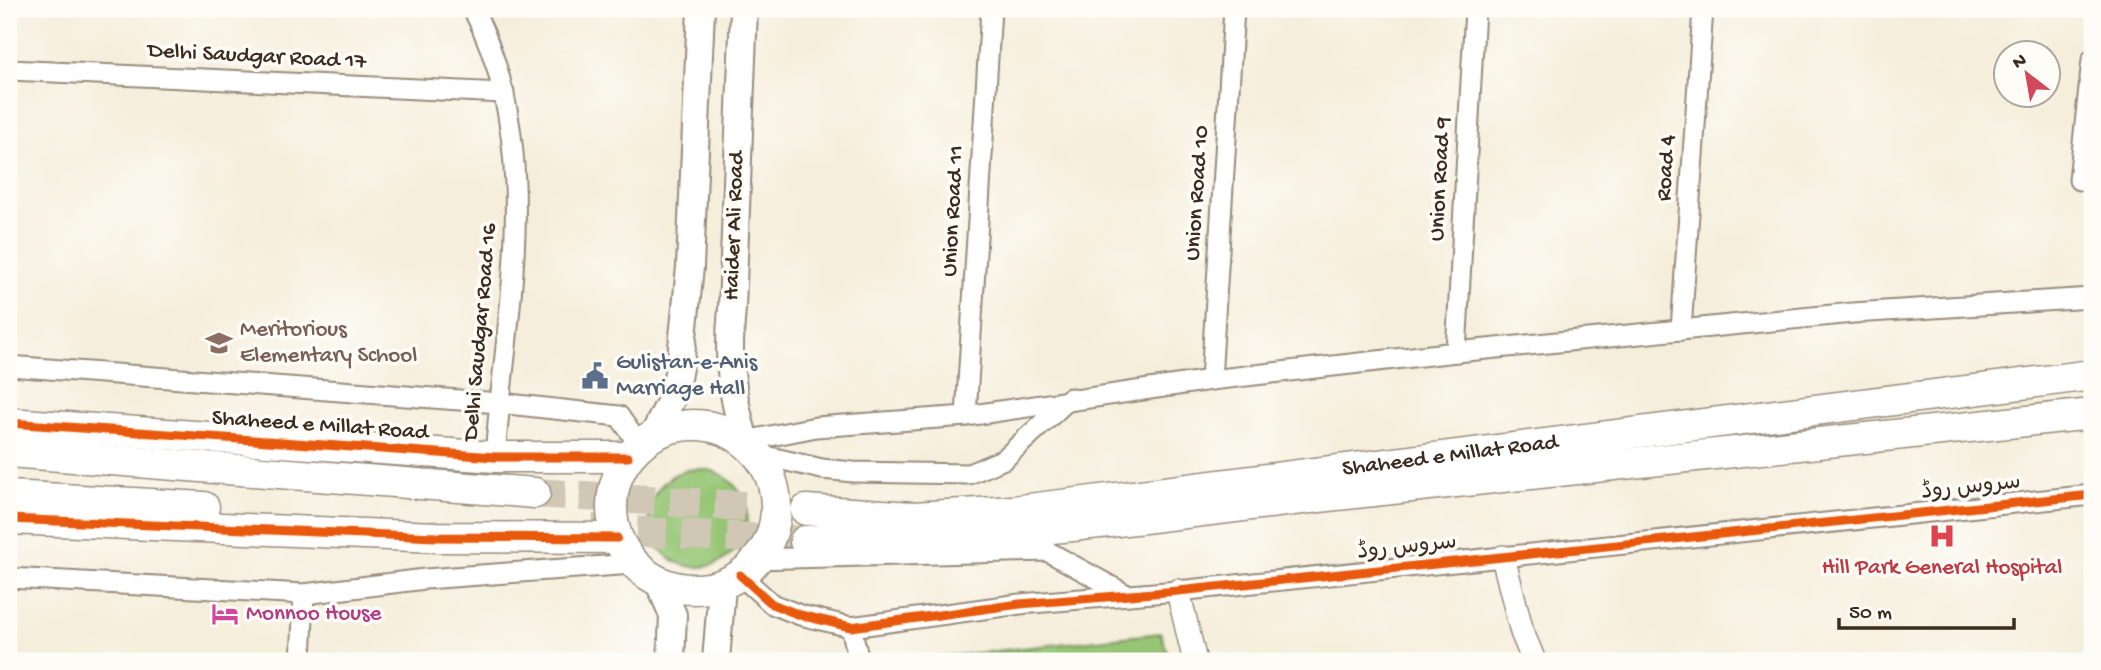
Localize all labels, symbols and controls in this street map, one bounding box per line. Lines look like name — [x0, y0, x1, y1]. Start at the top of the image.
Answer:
street label: Delhi Saudgar Road 17 — [145, 38, 368, 76]
north arrow — [1993, 38, 2062, 108]
text: N — [2009, 49, 2031, 75]
street label: Union Road 9 — [1424, 116, 1458, 242]
street label: Union Road 10 — [1180, 124, 1216, 262]
street label: Road 4 — [1651, 134, 1683, 202]
street label: Union Road 11 — [937, 145, 971, 277]
street label: Haider Ali Road — [719, 149, 751, 301]
street label: Delhi Saudgar Road 16 — [458, 222, 504, 444]
place label: Meritorious Elementary School — [240, 317, 417, 370]
school or university icon: Meritorious Elementary School — [204, 328, 234, 358]
place label: Gulistan-e-Anis Marriage Hall — [616, 350, 758, 403]
public building icon: Gulistan-e-Anis Marriage Hall — [580, 361, 610, 391]
street label: Shaheed e Millat Road — [211, 405, 431, 447]
street label: Shaheed e Millat Road — [1341, 429, 1561, 483]
street label: سروس روڈ — [1920, 468, 2022, 507]
hospital icon: Hill Park General Hospital — [1927, 521, 1957, 551]
street label: سروس روڈ — [1356, 528, 1458, 567]
place label: Hill Park General Hospital — [1822, 555, 2062, 582]
scale bar — [1839, 586, 2014, 630]
hotel icon: Monnoo House — [210, 599, 240, 629]
place label: Monnoo House — [246, 601, 382, 628]
text: 50 m — [1849, 602, 1892, 627]

